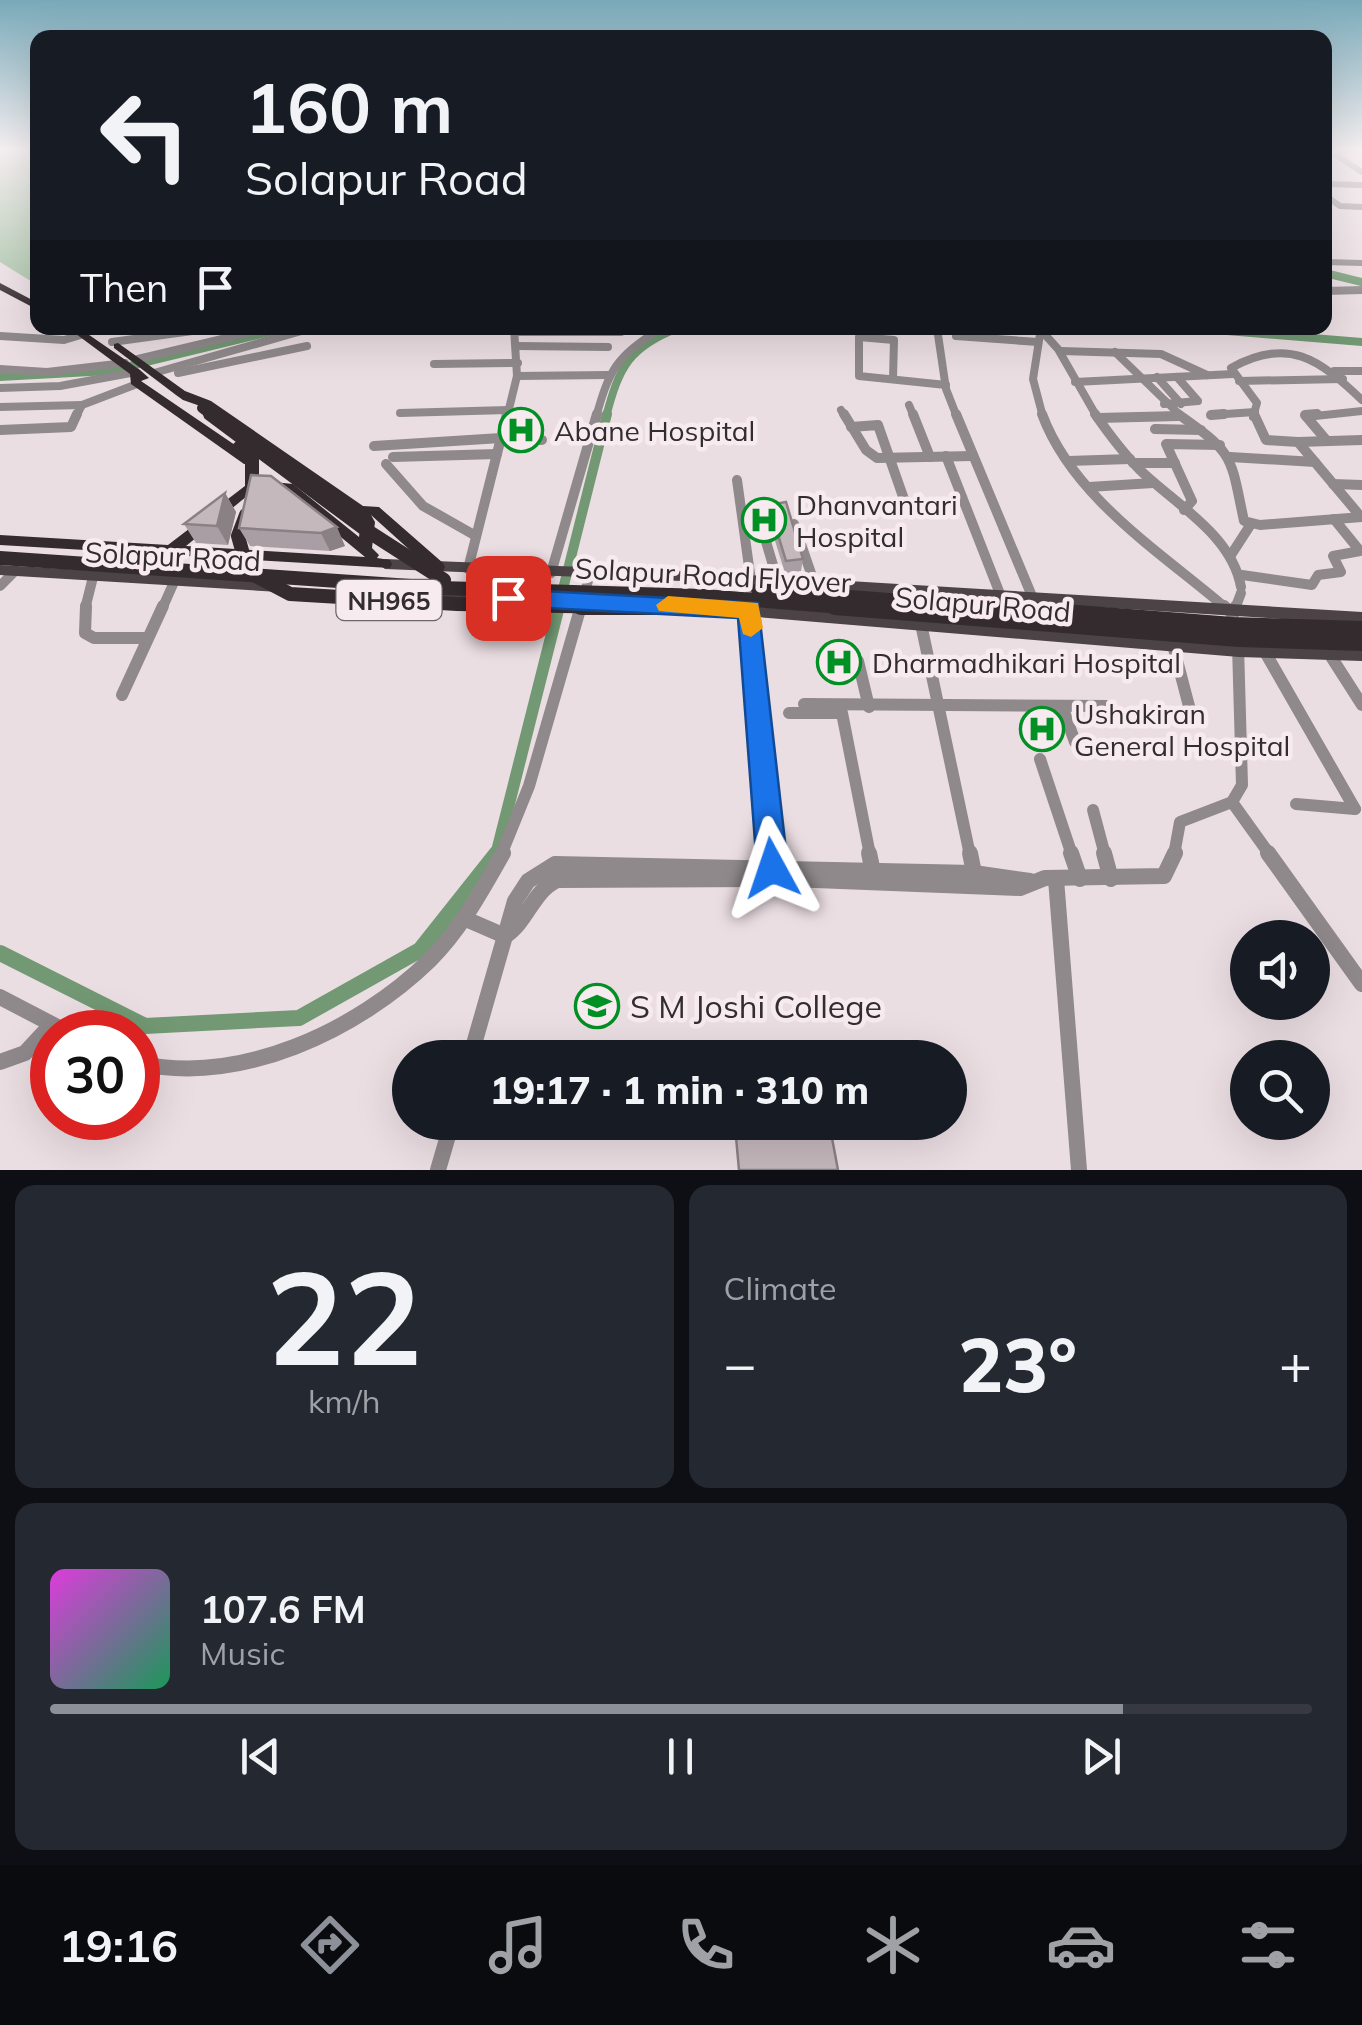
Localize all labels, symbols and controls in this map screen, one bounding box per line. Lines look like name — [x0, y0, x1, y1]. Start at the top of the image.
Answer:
text: 160 m — [245, 63, 453, 151]
icon: left — [80, 70, 210, 200]
text: Solapur Road — [245, 150, 528, 206]
icon: arrive — [188, 260, 243, 315]
text: Then — [80, 264, 168, 312]
hospital icon: Abane Hospital — [498, 407, 544, 453]
place label: Abane Hospital — [554, 413, 755, 448]
place label: Dhanvantari Hospital — [796, 487, 958, 554]
hospital icon: Dhanvantari Hospital — [741, 497, 787, 543]
street label: Solapur Road — [84, 534, 262, 578]
street label: Solapur Road Flyover — [574, 550, 853, 600]
pin — [466, 556, 551, 641]
icon: arrive — [481, 571, 536, 626]
street label: Solapur Road — [894, 579, 1072, 629]
road number: NH965 — [336, 580, 442, 620]
hospital icon: Dharmadhikari Hospital — [816, 639, 862, 685]
place label: Dharmadhikari Hospital — [872, 645, 1181, 680]
place label: Ushakiran General Hospital — [1074, 696, 1290, 763]
hospital icon: Ushakiran General Hospital — [1019, 706, 1065, 752]
position arrow — [720, 816, 824, 920]
map controls — [1230, 920, 1330, 1140]
button: sound — [1230, 920, 1330, 1020]
school or university icon: S M Joshi College — [574, 983, 620, 1029]
place label: S M Joshi College — [630, 986, 882, 1026]
speed limit sign: 30 — [30, 1010, 160, 1140]
button: search — [1230, 1040, 1330, 1140]
text: 19:17 · 1 min · 310 m — [490, 1066, 869, 1114]
text: 22 — [266, 1234, 422, 1398]
text: Climate — [724, 1268, 836, 1308]
text: 23° — [958, 1317, 1077, 1411]
text: − — [724, 1329, 757, 1398]
text: + — [1279, 1329, 1312, 1398]
text: km/h — [308, 1381, 380, 1421]
text: 107.6 FM — [200, 1585, 366, 1633]
text: Music — [200, 1633, 285, 1673]
icon: previous — [233, 1729, 288, 1784]
icon: pause — [653, 1729, 708, 1784]
icon: next — [1074, 1729, 1129, 1784]
icon: directions — [295, 1910, 365, 1980]
icon: music — [483, 1910, 553, 1980]
icon: phone — [671, 1910, 741, 1980]
icon: climate — [858, 1910, 928, 1980]
icon: car — [1046, 1910, 1116, 1980]
icon: filters — [1233, 1910, 1303, 1980]
text: 19:16 — [59, 1917, 178, 1973]

